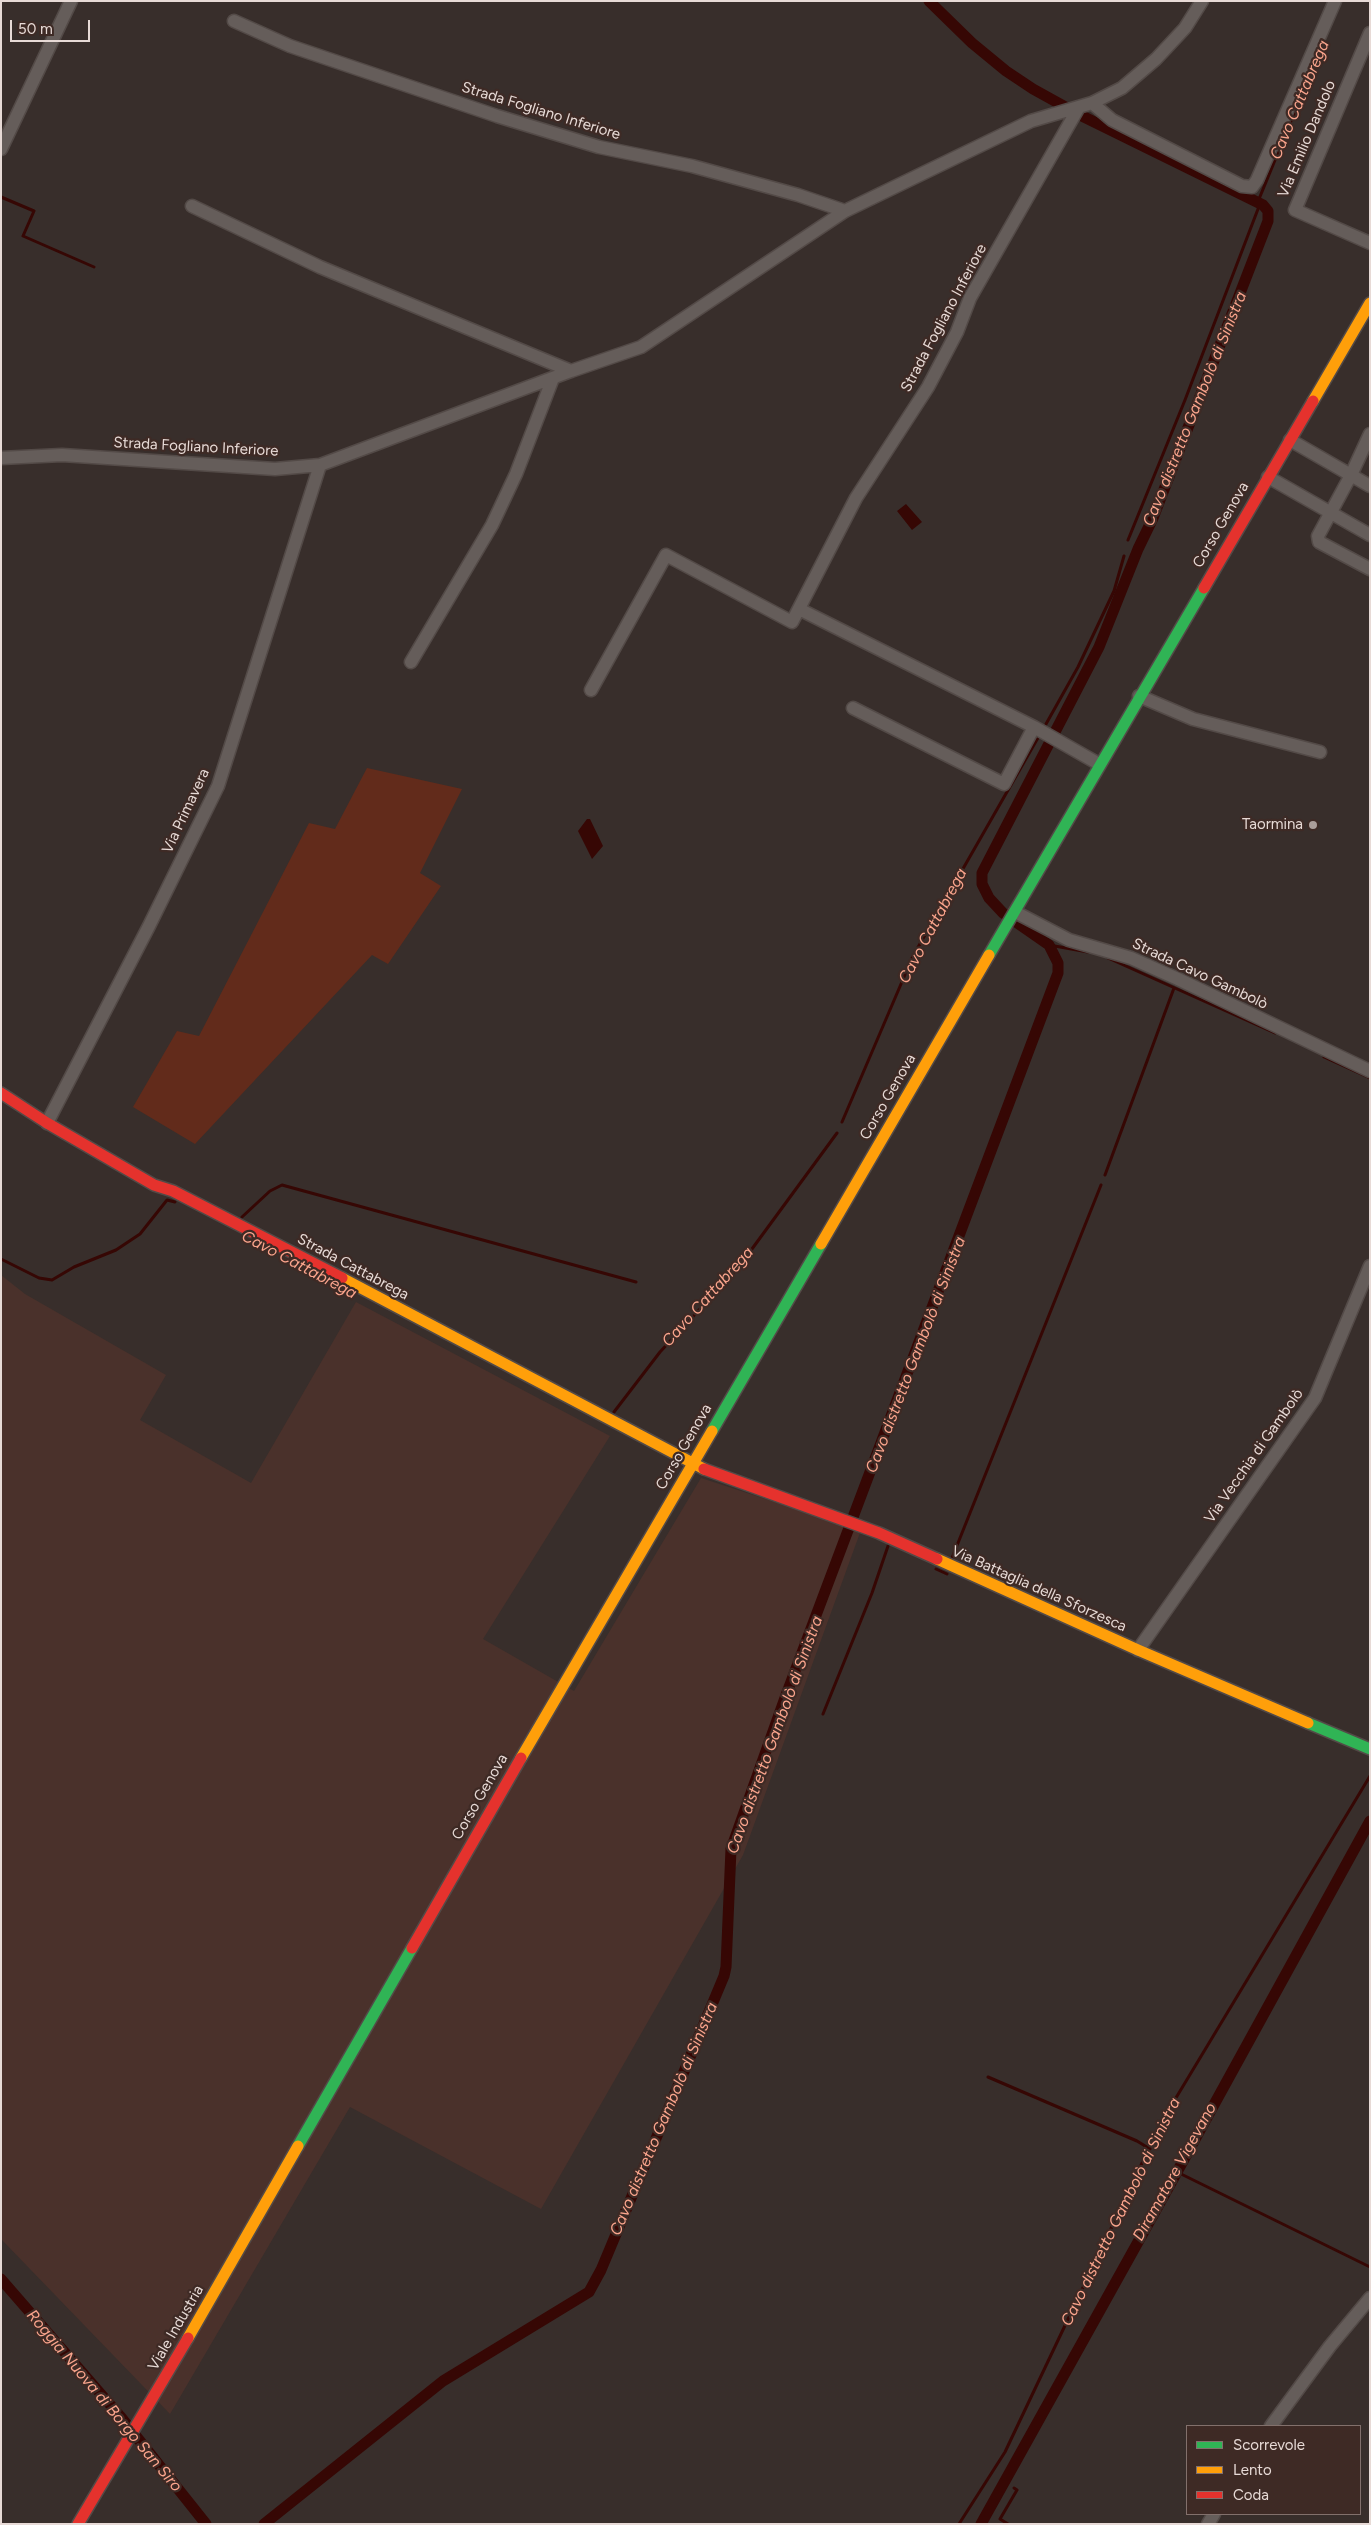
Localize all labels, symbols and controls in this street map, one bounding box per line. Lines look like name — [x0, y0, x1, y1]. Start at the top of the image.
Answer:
scale bar — [12, 10, 92, 42]
text: 50 m — [18, 20, 53, 38]
water label: Cavo Cattabrega — [1266, 38, 1334, 162]
street label: Strada Fogliano Inferiore — [459, 78, 623, 144]
street label: Via Emilio Dandolo — [1274, 78, 1340, 200]
street label: Strada Fogliano Inferiore — [897, 241, 991, 395]
water label: Cavo distretto Gambolò di Sinistra — [1139, 289, 1251, 529]
street label: Strada Fogliano Inferiore — [113, 434, 279, 460]
street label: Corso Genova — [1189, 479, 1253, 571]
street label: Via Primavera — [159, 766, 213, 856]
place label: Taormina — [1242, 816, 1303, 834]
marker: Taormina — [1307, 819, 1319, 831]
water label: Cavo Cattabrega — [895, 865, 971, 987]
street label: Strada Cavo Gambolò — [1129, 935, 1271, 1013]
street label: Corso Genova — [856, 1051, 920, 1143]
water label: Cavo Cattabrega — [238, 1227, 360, 1303]
street label: Strada Cattabrega — [294, 1230, 412, 1304]
water label: Cavo distretto Gambolò di Sinistra — [862, 1234, 970, 1476]
water label: Cavo Cattabrega — [658, 1243, 758, 1351]
street label: Via Vecchia di Gambolò — [1201, 1385, 1307, 1527]
street label: Corso Genova — [652, 1401, 716, 1493]
street label: Via Battaglia della Sforzesca — [949, 1542, 1129, 1636]
water label: Cavo distretto Gambolò di Sinistra — [723, 1614, 827, 1856]
street label: Corso Genova — [448, 1751, 512, 1843]
water label: Cavo distretto Gambolò di Sinistra — [606, 2000, 722, 2238]
water label: Cavo distretto Gambolò di Sinistra — [1057, 2095, 1185, 2329]
water label: Diramatore Vigevano — [1129, 2100, 1221, 2244]
street label: Viale Industria — [144, 2282, 208, 2374]
water label: Roggia Nuova di Borgo San Siro — [22, 2306, 186, 2496]
legend — [1186, 2425, 1361, 2515]
text: Scorrevole — [1233, 2436, 1305, 2454]
text: Lento — [1233, 2461, 1272, 2479]
text: Coda — [1233, 2486, 1269, 2504]

